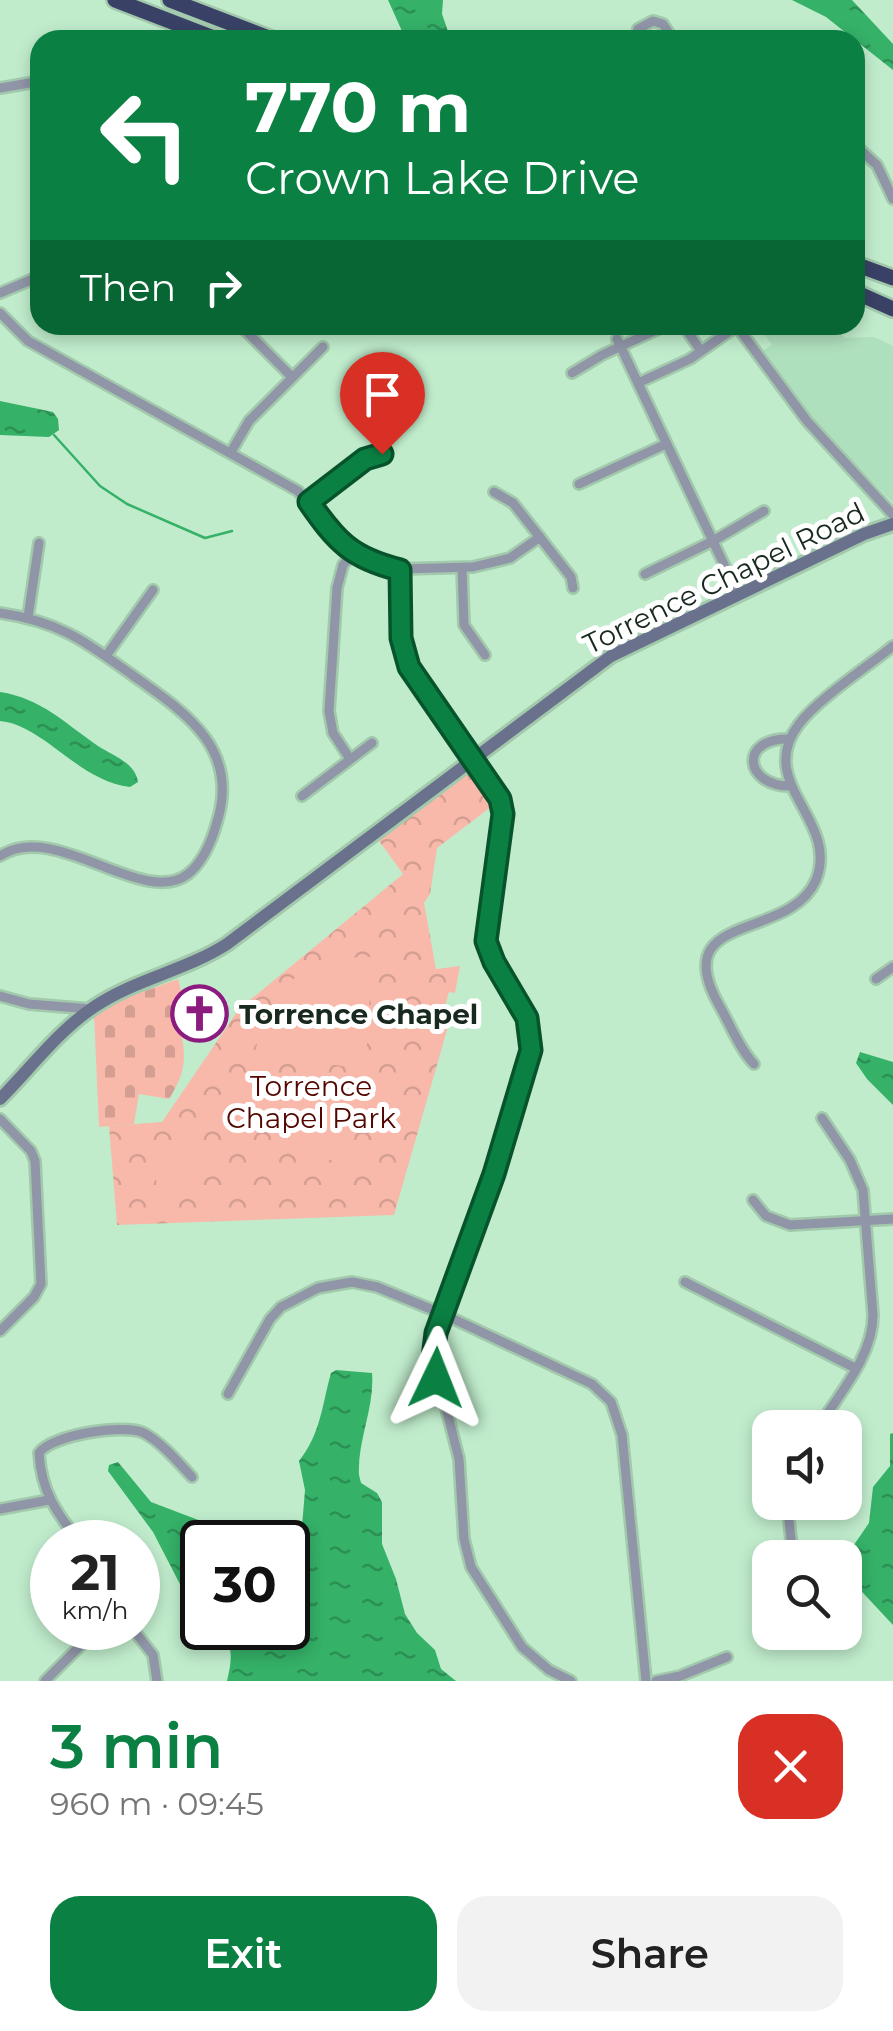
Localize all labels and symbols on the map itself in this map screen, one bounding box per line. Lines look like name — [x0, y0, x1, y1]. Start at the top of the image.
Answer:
pin — [340, 352, 425, 455]
street label: Torrence Chapel Road — [578, 495, 870, 661]
church icon: Torrence Chapel — [170, 984, 230, 1044]
place label: Torrence Chapel — [239, 997, 478, 1031]
park label: Torrence Chapel Park — [226, 1069, 396, 1135]
position arrow — [384, 1326, 488, 1430]
speed limit sign: 30 — [180, 1520, 310, 1650]

